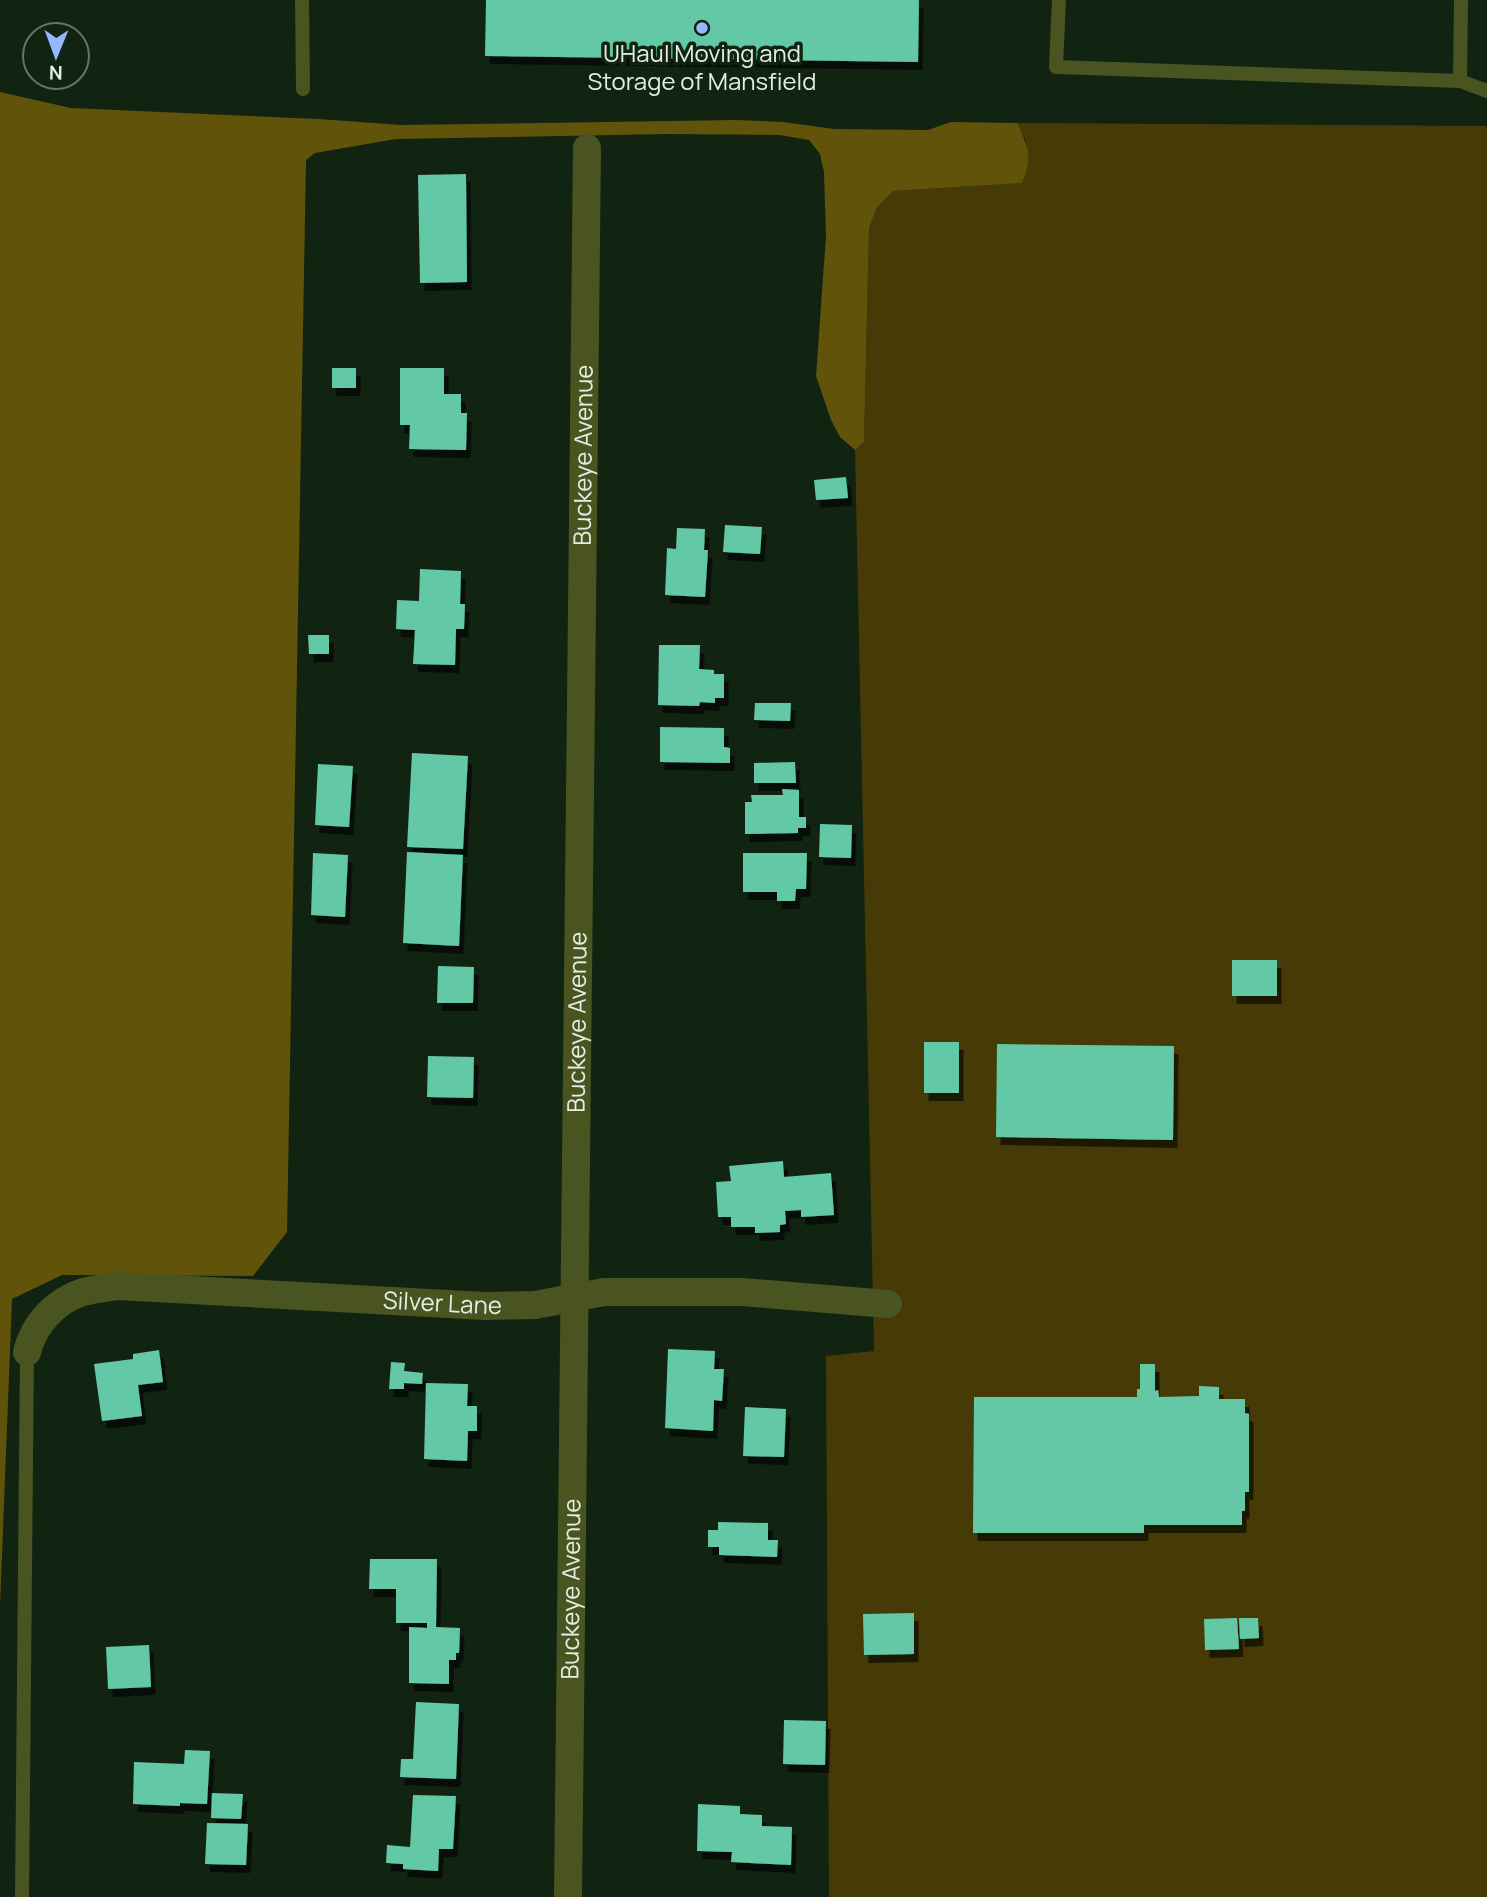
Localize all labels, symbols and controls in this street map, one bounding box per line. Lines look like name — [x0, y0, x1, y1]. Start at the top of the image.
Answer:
marker: UHaul Moving and Storage of Mansfield — [694, 20, 710, 36]
north arrow — [21, 21, 91, 91]
place label: UHaul Moving and Storage of Mansfield — [588, 36, 816, 97]
text: N — [49, 60, 63, 86]
street label: Buckeye Avenue — [565, 364, 600, 546]
street label: Buckeye Avenue — [559, 931, 593, 1113]
street label: Silver Lane — [382, 1282, 502, 1321]
street label: Buckeye Avenue — [552, 1498, 587, 1680]

